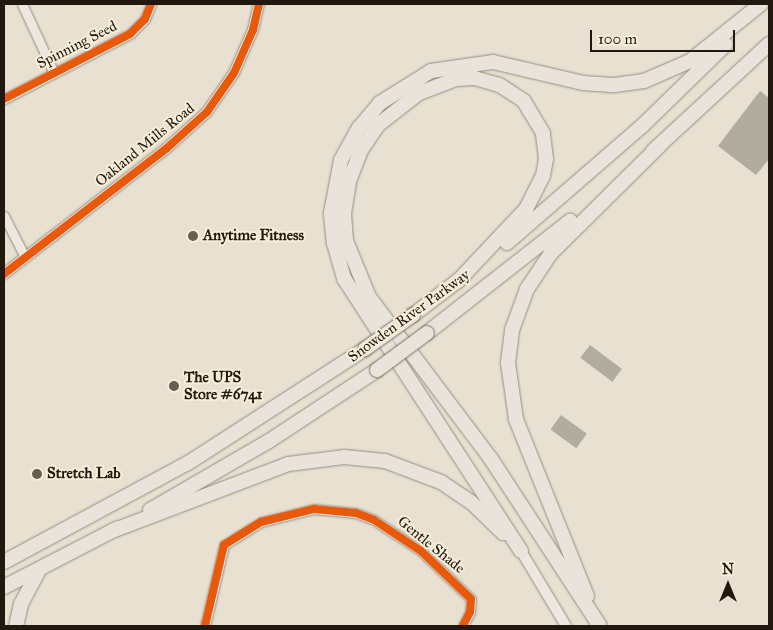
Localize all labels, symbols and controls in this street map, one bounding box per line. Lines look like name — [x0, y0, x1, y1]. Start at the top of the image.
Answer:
street label: Spinning Seed — [34, 17, 120, 73]
scale bar — [593, 20, 738, 52]
text: 100 m — [598, 30, 637, 48]
street label: Oakland Mills Road — [92, 100, 198, 190]
place label: Anytime Fitness — [203, 227, 304, 245]
marker: Anytime Fitness — [187, 230, 199, 242]
street label: Snowden River Parkway — [345, 266, 473, 366]
place label: The UPS Store #6741 — [184, 368, 262, 403]
marker: The UPS Store #6741 — [168, 380, 180, 392]
place label: Stretch Lab — [47, 465, 121, 483]
marker: Stretch Lab — [31, 468, 43, 480]
street label: Gentle Shade — [394, 512, 468, 578]
north arrow — [703, 560, 753, 610]
text: N — [722, 561, 734, 578]

